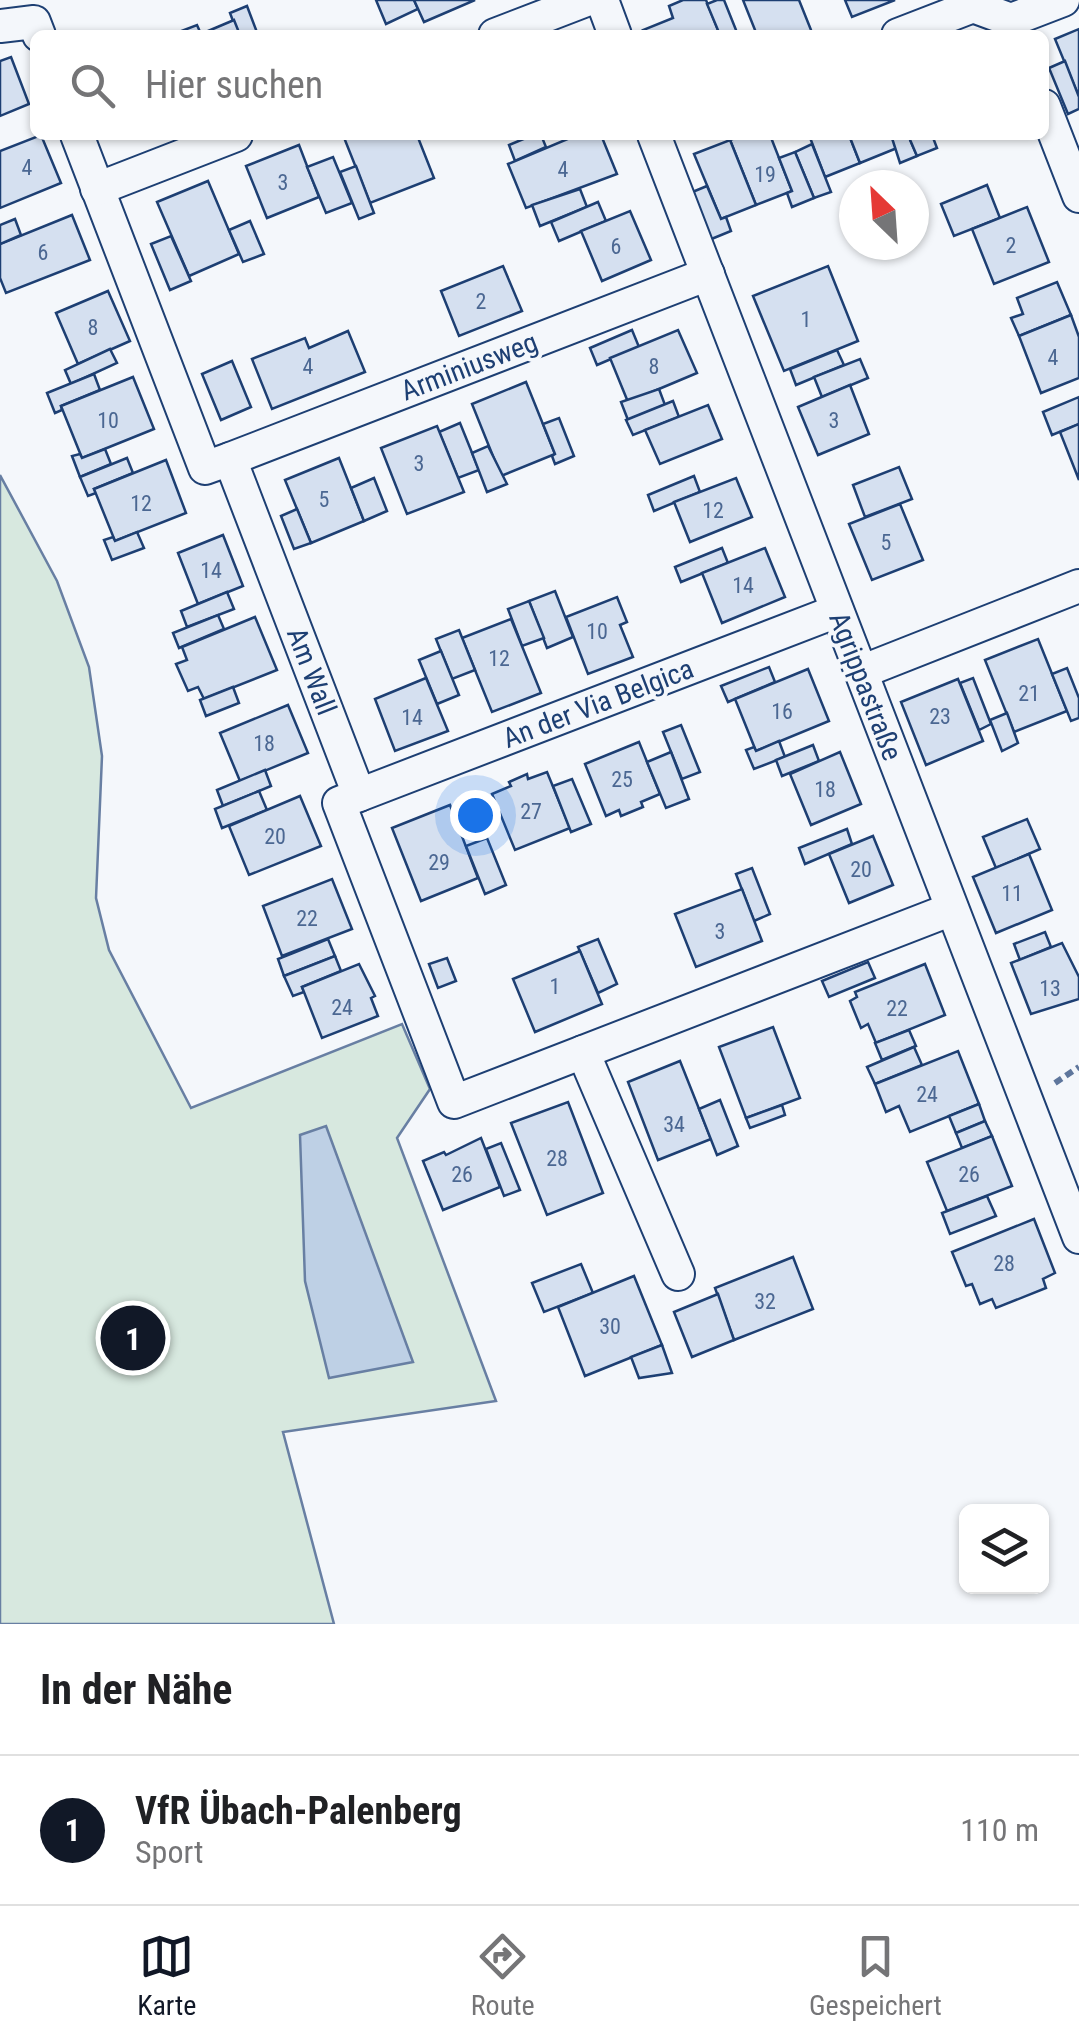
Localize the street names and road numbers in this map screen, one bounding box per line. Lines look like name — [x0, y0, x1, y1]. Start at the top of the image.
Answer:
street label: Arminiusweg — [396, 325, 542, 408]
street label: Agrippastraße — [822, 607, 909, 765]
street label: Am Wall — [280, 623, 343, 719]
street label: An der Via Belgica — [498, 652, 698, 755]

